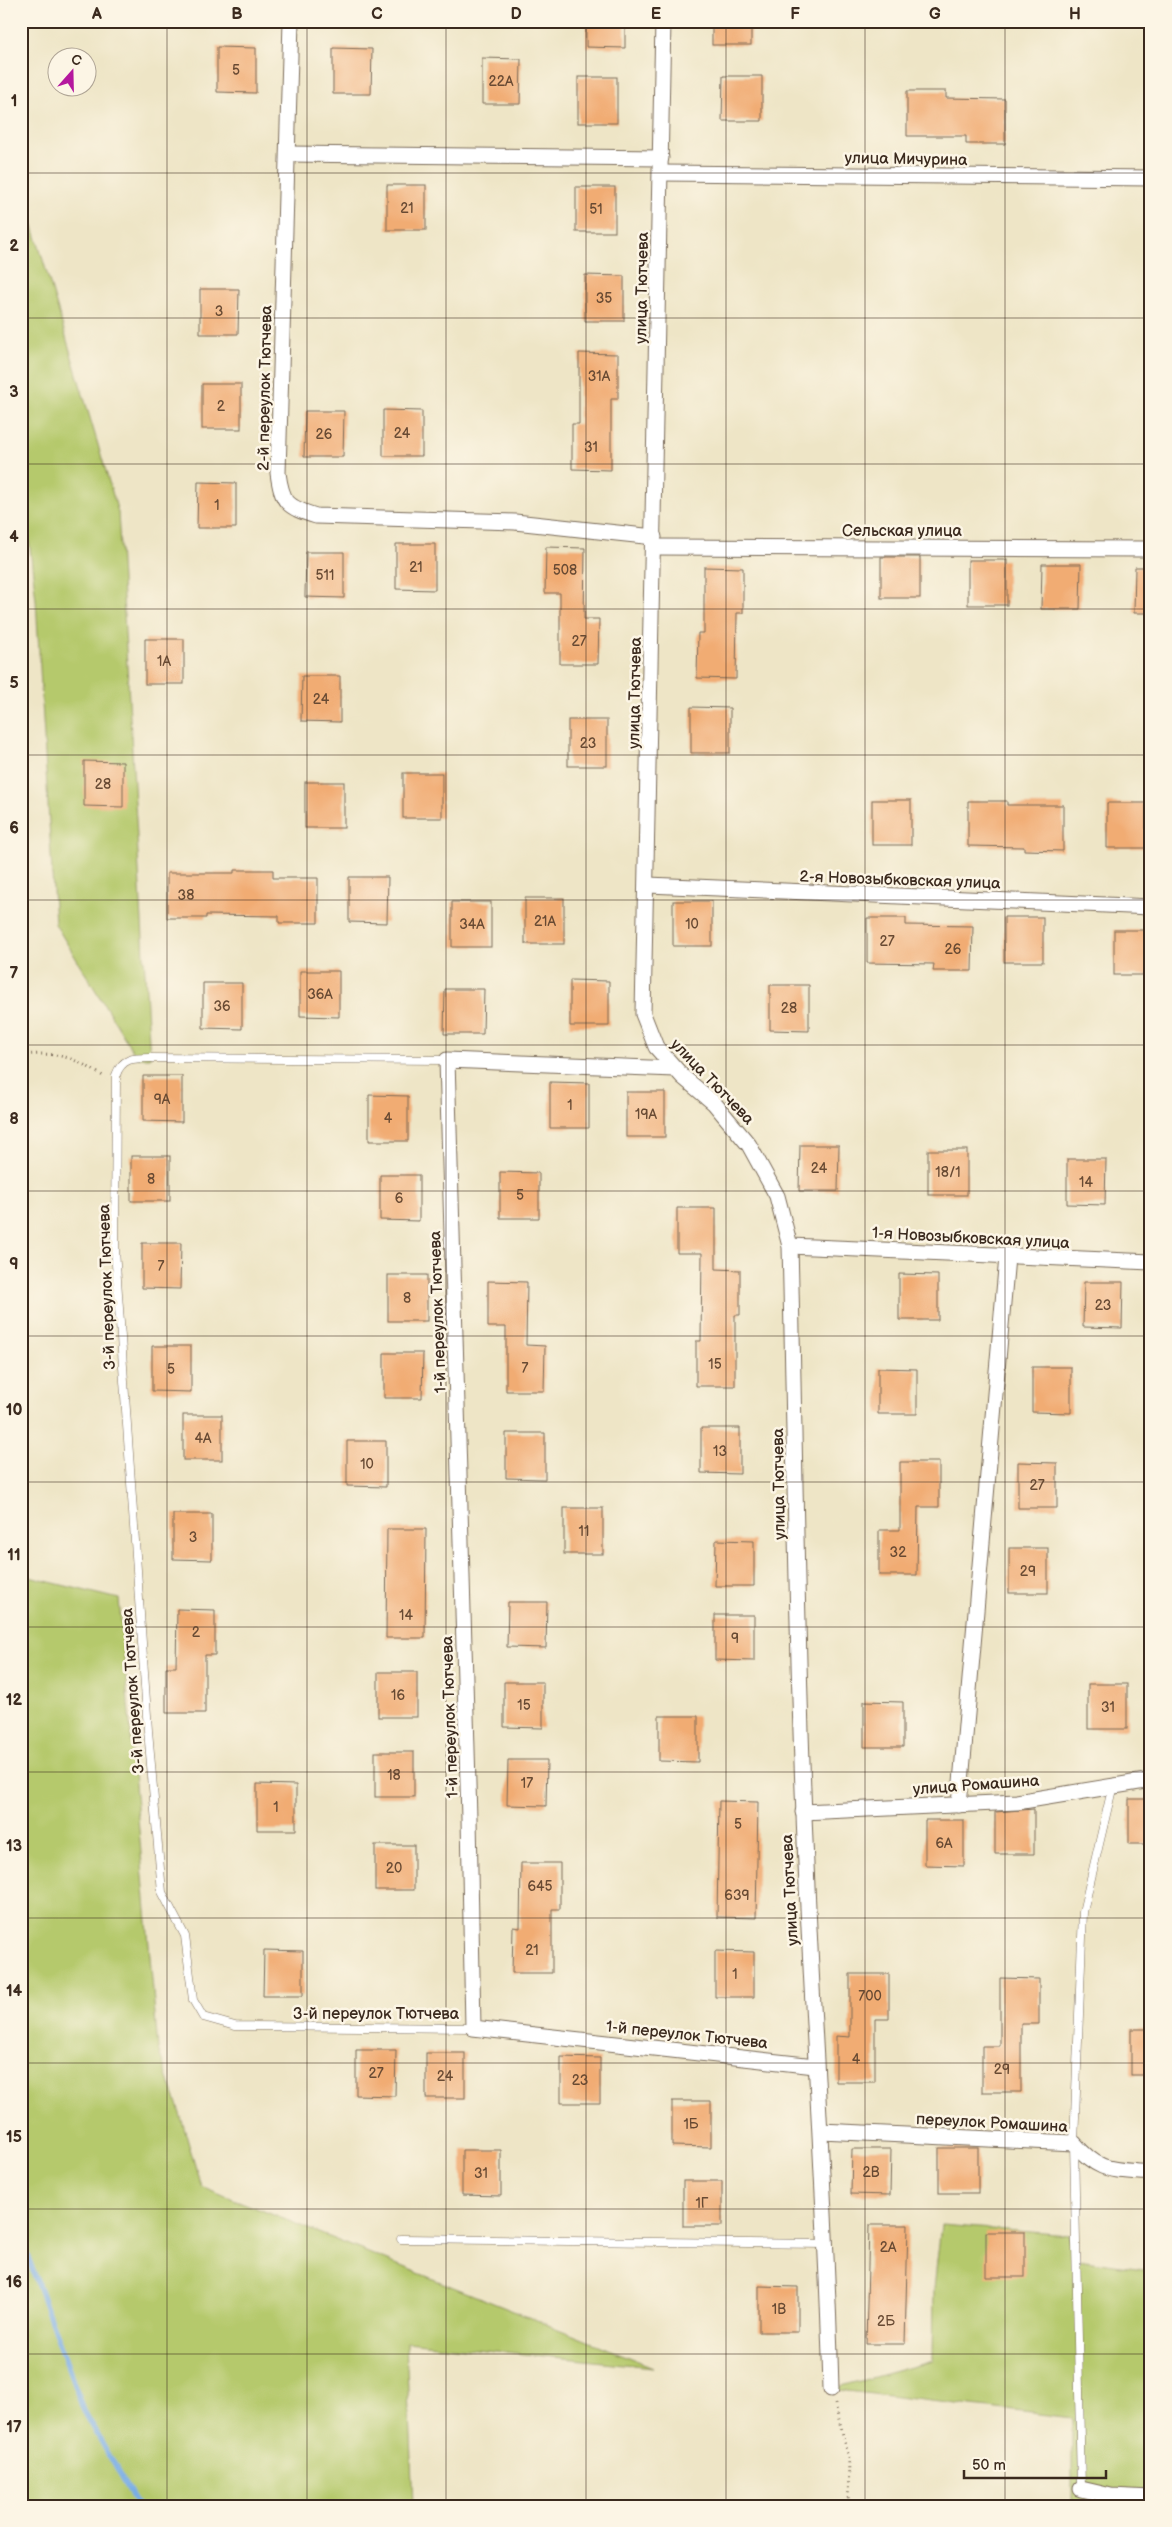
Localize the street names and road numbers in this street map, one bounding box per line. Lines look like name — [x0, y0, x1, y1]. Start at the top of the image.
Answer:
street label: улица Мичурина — [844, 149, 968, 170]
street label: улица Тютчева — [632, 231, 653, 344]
street label: 2-й переулок Тютчева — [255, 304, 276, 471]
street label: Сельская улица — [842, 522, 962, 541]
street label: улица Тютчева — [625, 636, 646, 749]
street label: 2-я Новозыбковская улица — [799, 867, 1001, 894]
street label: улица Тютчева — [666, 1035, 758, 1129]
street label: 3-й переулок Тютчева — [95, 1203, 120, 1370]
street label: 1-я Новозыбковская улица — [872, 1224, 1071, 1253]
street label: 1-й переулок Тютчева — [426, 1230, 451, 1394]
street label: улица Тютчева — [769, 1427, 790, 1540]
street label: 3-й переулок Тютчева — [118, 1607, 149, 1774]
street label: 1-й переулок Тютчева — [438, 1635, 463, 1799]
street label: улица Ромашина — [912, 1772, 1041, 1799]
street label: улица Тютчева — [778, 1833, 803, 1946]
street label: 3-й переулок Тютчева — [293, 2005, 460, 2024]
street label: 1-й переулок Тютчева — [605, 2018, 769, 2053]
street label: переулок Ромашина — [916, 2110, 1069, 2137]

